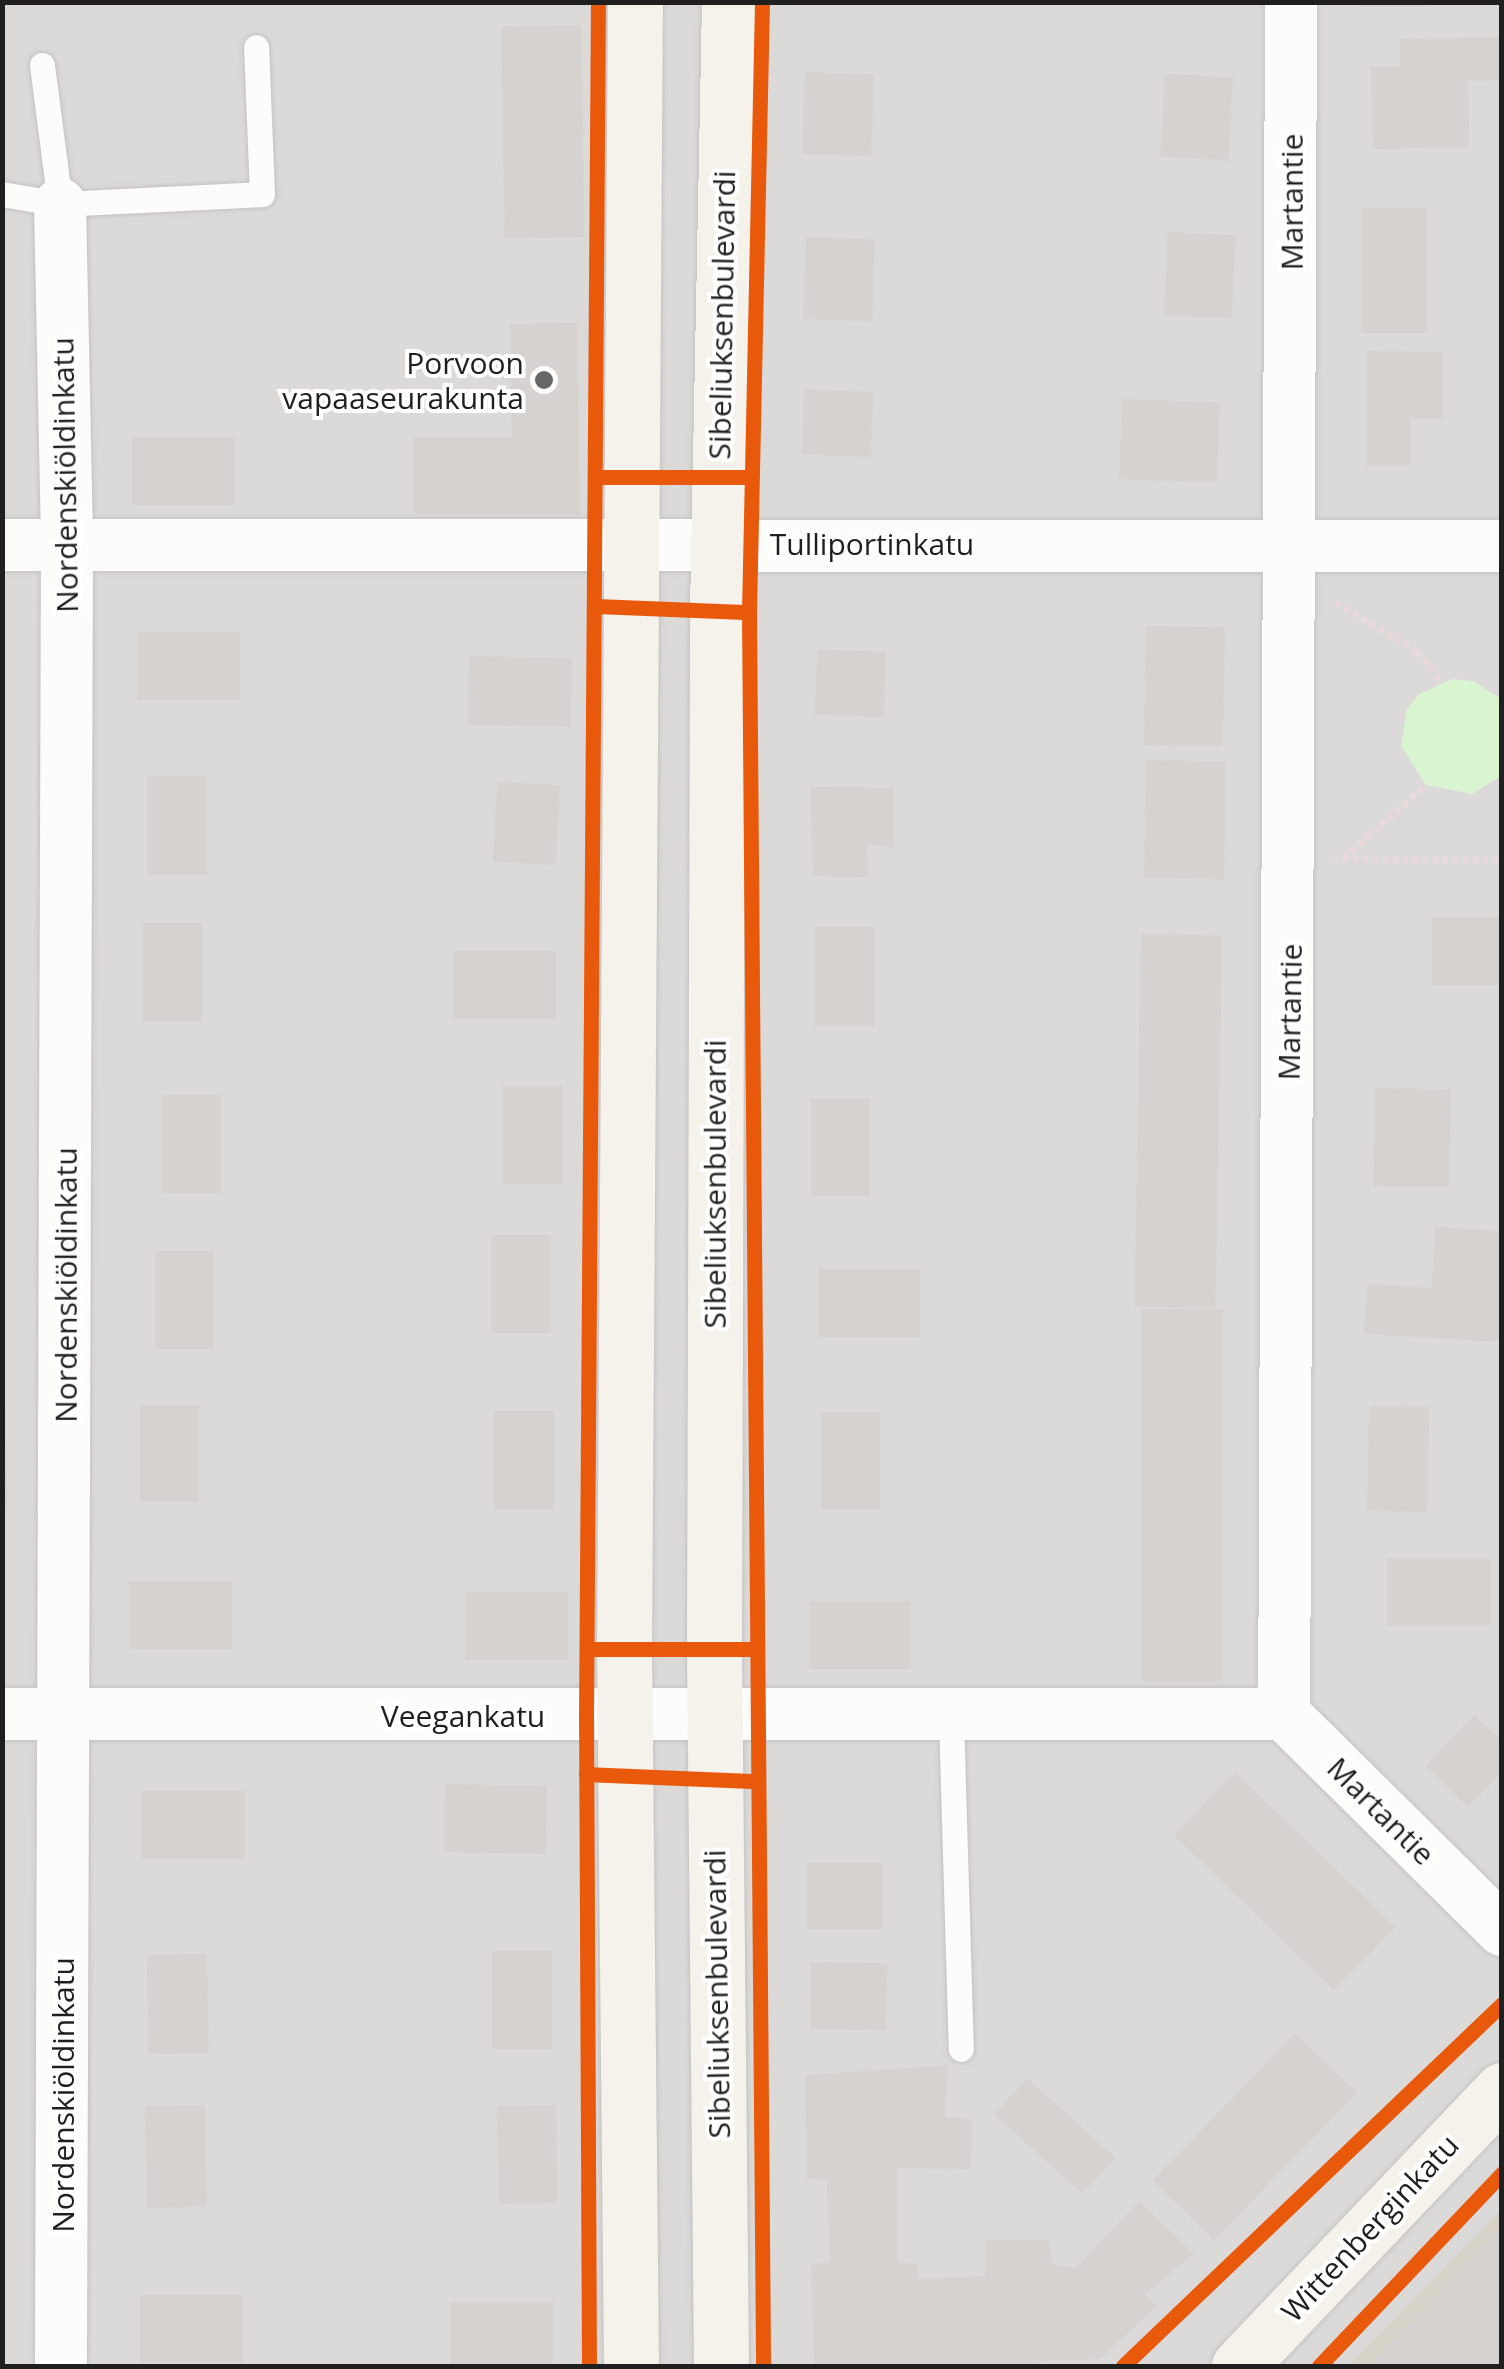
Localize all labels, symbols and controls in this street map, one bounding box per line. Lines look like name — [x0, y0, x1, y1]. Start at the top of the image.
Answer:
street label: Martantie — [1274, 134, 1310, 270]
street label: Sibeliuksenbulevardi — [701, 170, 743, 460]
street label: Nordenskiöldinkatu — [45, 337, 85, 613]
place label: Porvoon vapaaseurakunta — [282, 345, 524, 416]
marker: Porvoon vapaaseurakunta — [533, 369, 555, 391]
street label: Tulliportinkatu — [770, 526, 974, 562]
street label: Martantie — [1271, 943, 1309, 1081]
street label: Sibeliuksenbulevardi — [697, 1039, 733, 1329]
street label: Nordenskiöldinkatu — [48, 1147, 84, 1423]
street label: Veegankatu — [381, 1698, 545, 1734]
street label: Martantie — [1320, 1750, 1442, 1872]
street label: Sibeliuksenbulevardi — [696, 1849, 738, 2139]
street label: Nordenskiöldinkatu — [45, 1957, 81, 2233]
street label: Wittenberginkatu — [1274, 2127, 1466, 2329]

